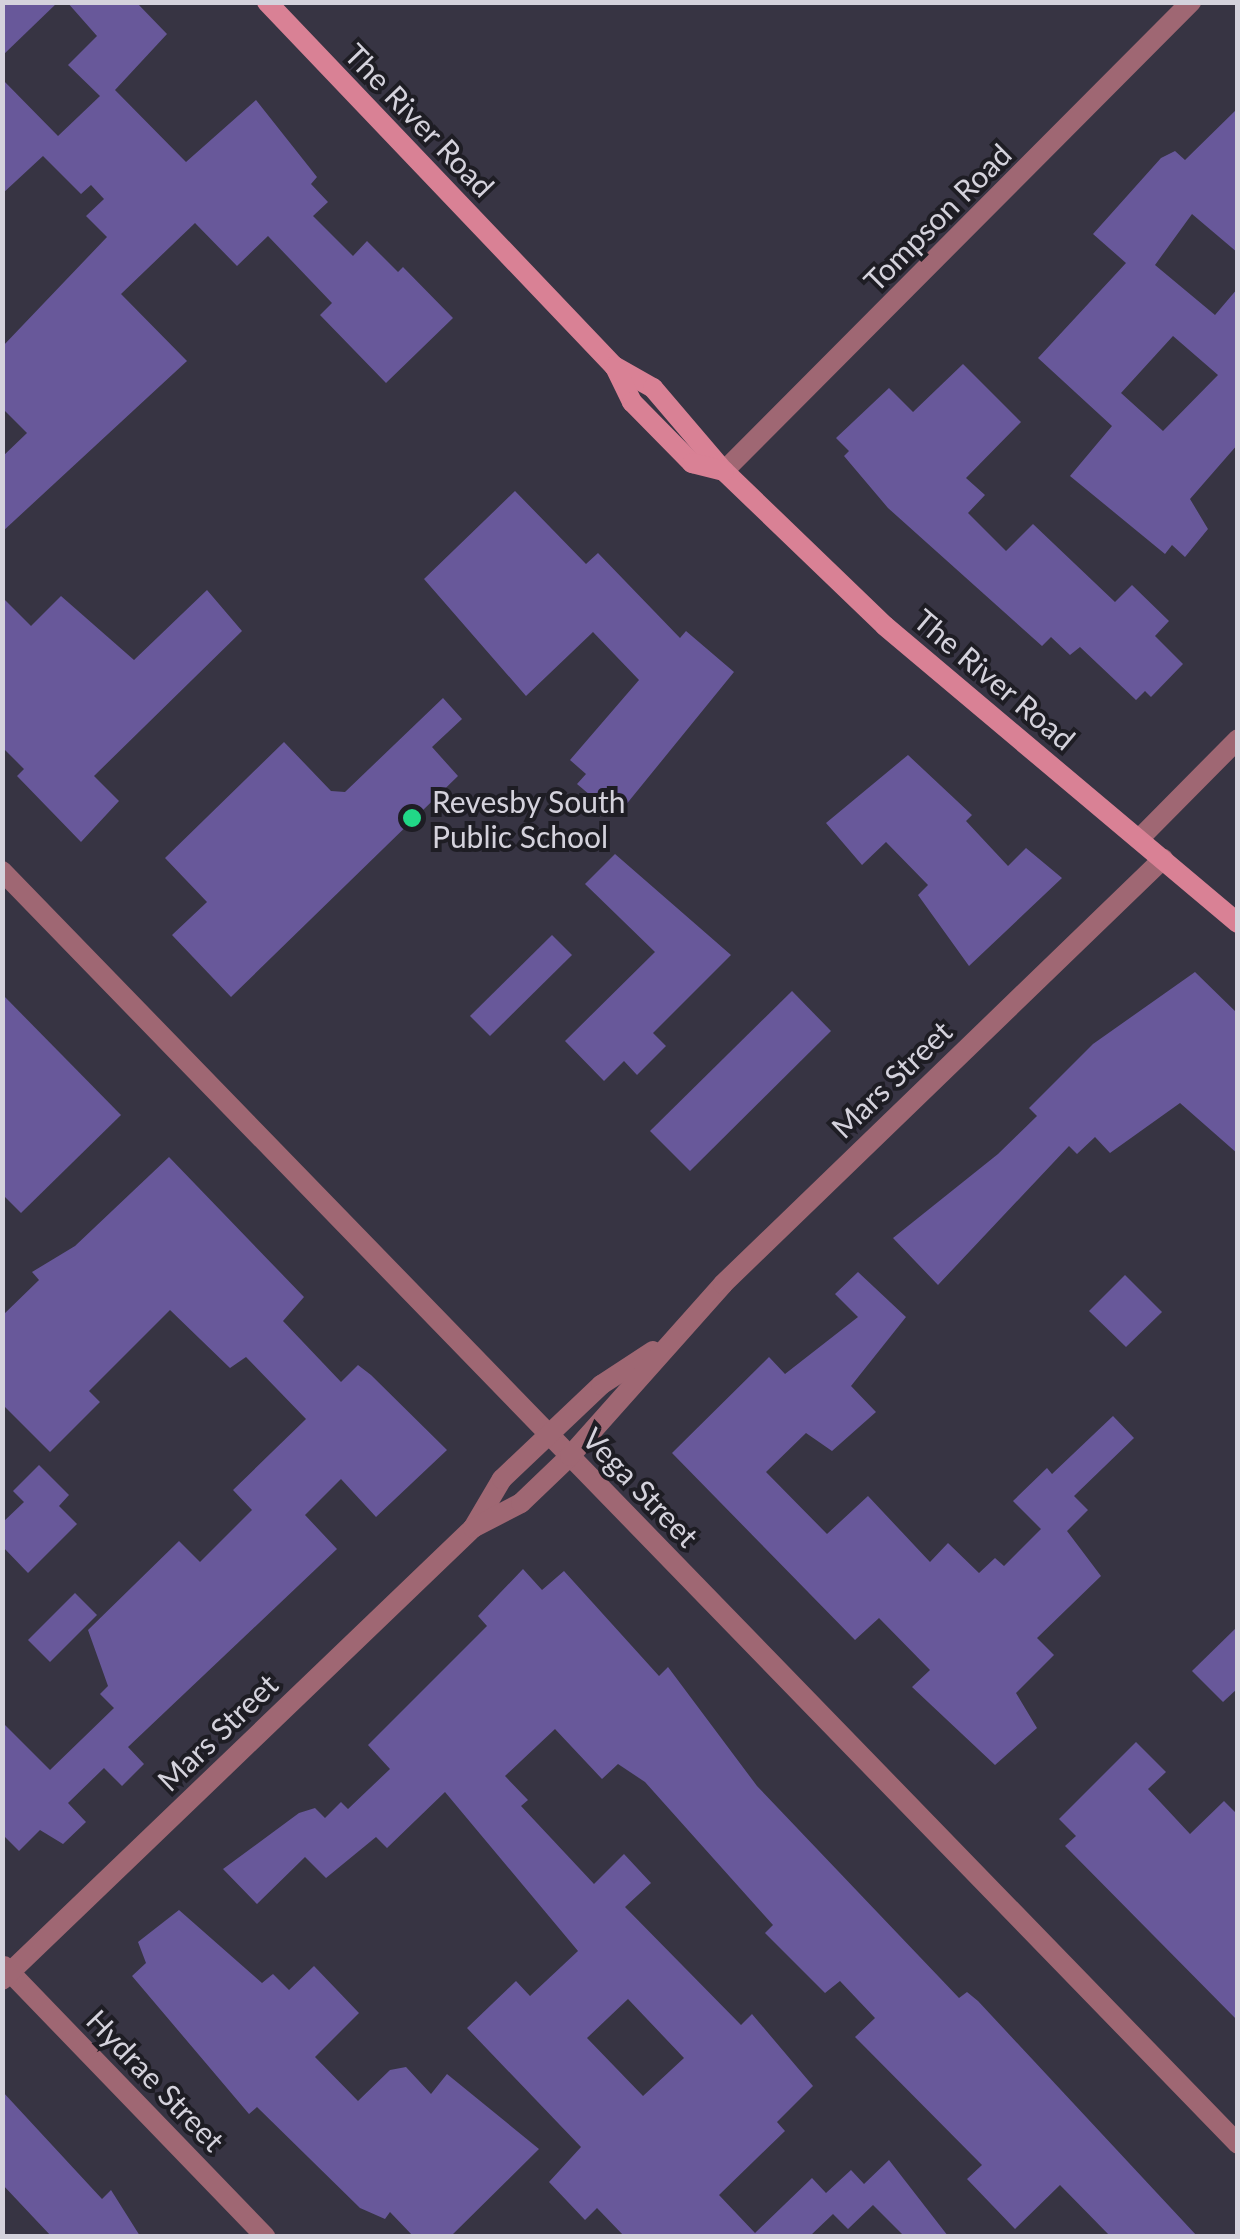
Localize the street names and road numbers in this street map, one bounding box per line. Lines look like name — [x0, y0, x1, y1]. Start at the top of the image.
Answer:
street label: The River Road — [338, 36, 502, 204]
street label: Tompson Road — [856, 136, 1018, 298]
street label: The River Road — [907, 601, 1083, 757]
street label: Mars Street — [824, 1013, 958, 1145]
street label: Vega Street — [576, 1420, 706, 1554]
street label: Mars Street — [150, 1666, 284, 1798]
street label: Hydrae Street — [80, 2002, 232, 2158]

